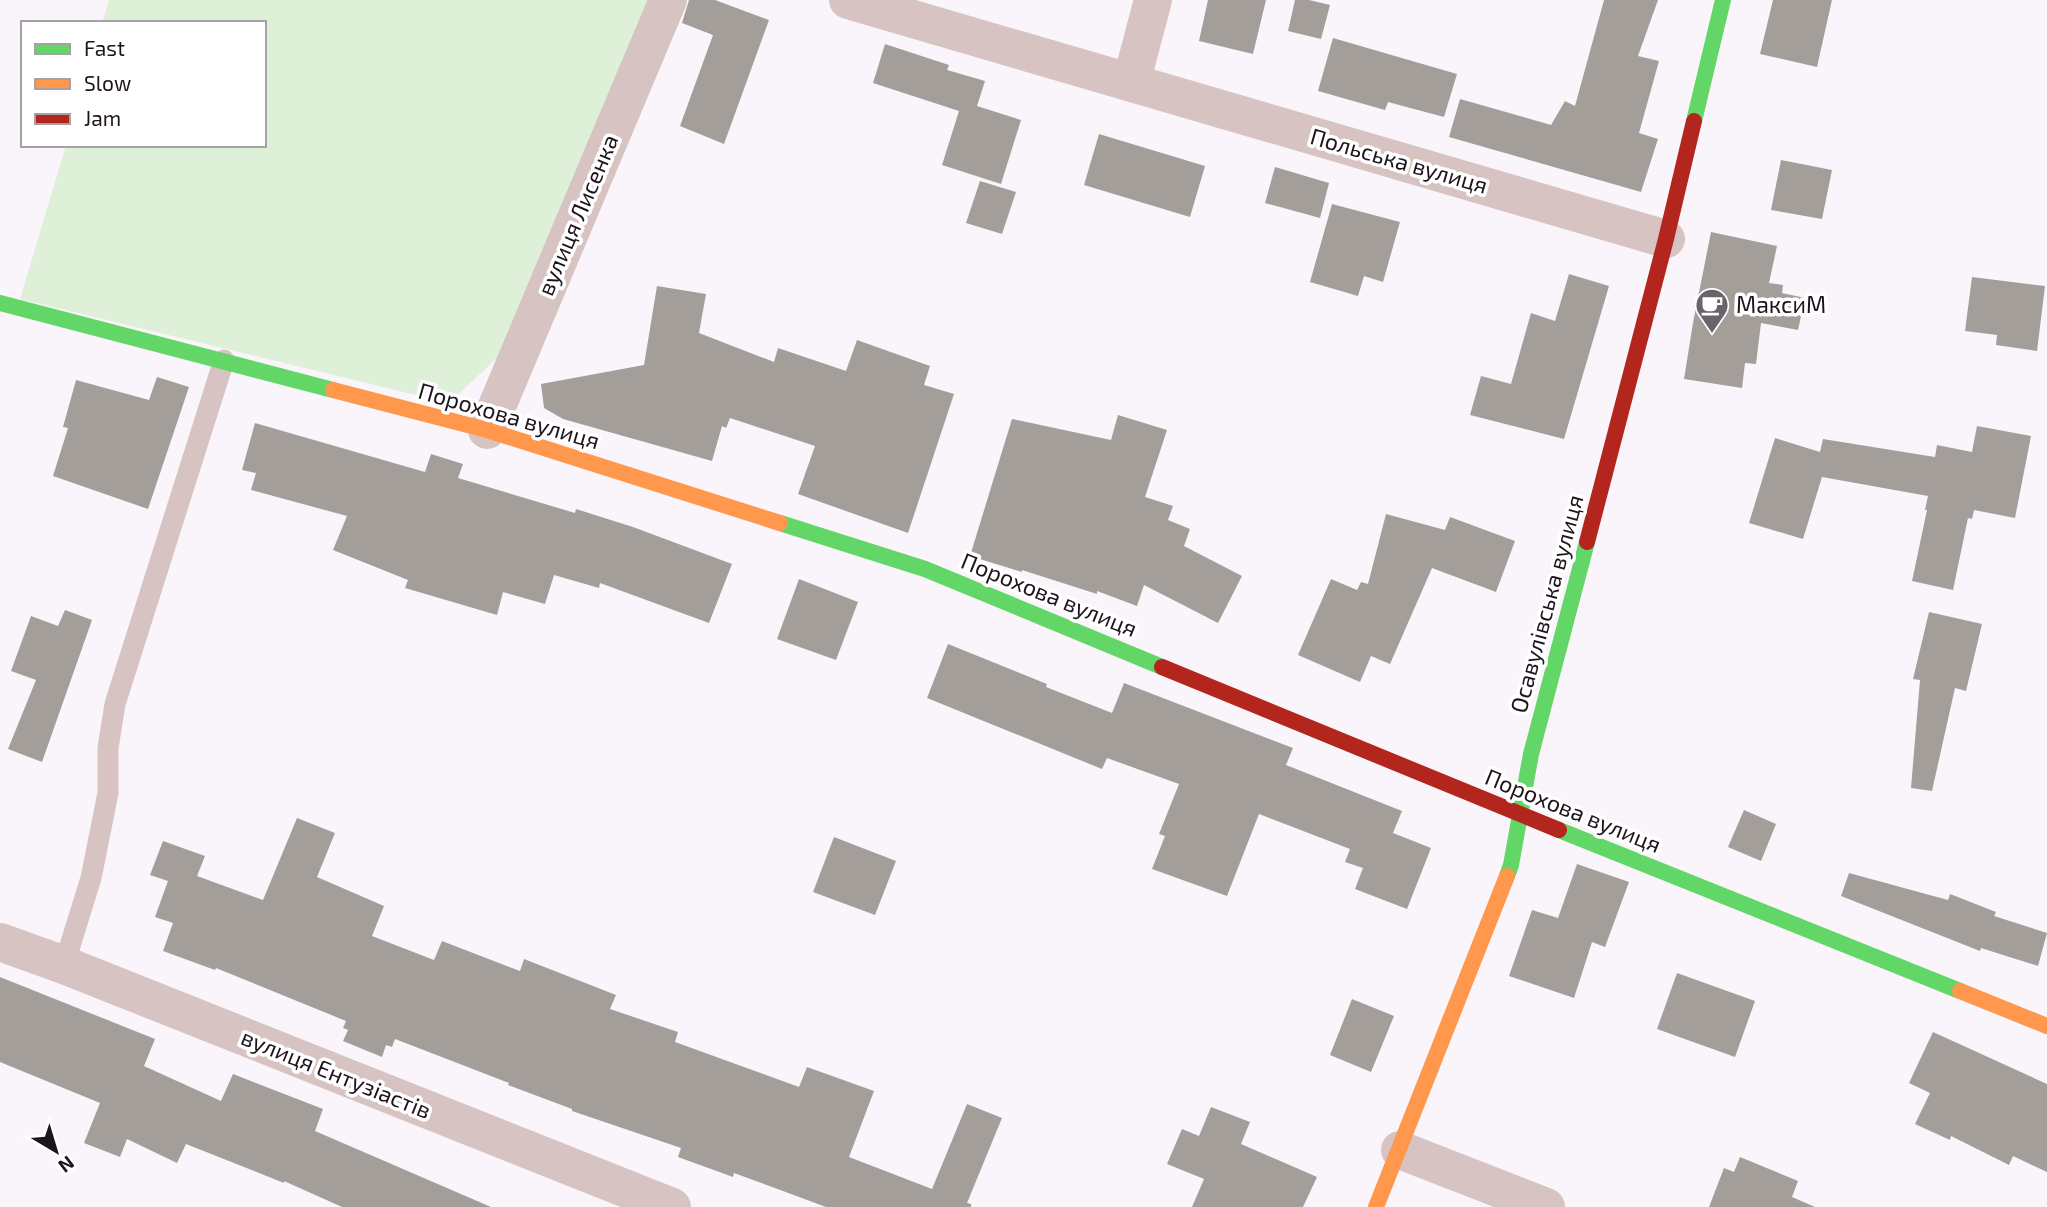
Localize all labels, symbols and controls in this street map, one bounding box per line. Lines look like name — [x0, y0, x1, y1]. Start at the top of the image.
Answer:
legend — [21, 21, 266, 147]
text: Fast — [84, 35, 125, 60]
text: Slow — [84, 70, 131, 95]
text: Jam — [84, 105, 121, 130]
street label: Польська вулиця — [1307, 121, 1491, 200]
street label: вулиця Лисенка — [531, 130, 625, 300]
cafe icon: МаксиМ — [1693, 286, 1731, 335]
place label: МаксиМ — [1736, 290, 1826, 318]
street label: Порохова вулиця — [415, 376, 603, 455]
street label: Осавулівська вулиця — [1503, 492, 1590, 716]
street label: Порохова вулиця — [957, 546, 1141, 643]
street label: Порохова вулиця — [1481, 762, 1665, 859]
street label: вулиця Ентузіастів — [237, 1022, 436, 1125]
north arrow — [21, 1116, 91, 1186]
text: N — [54, 1152, 79, 1178]

